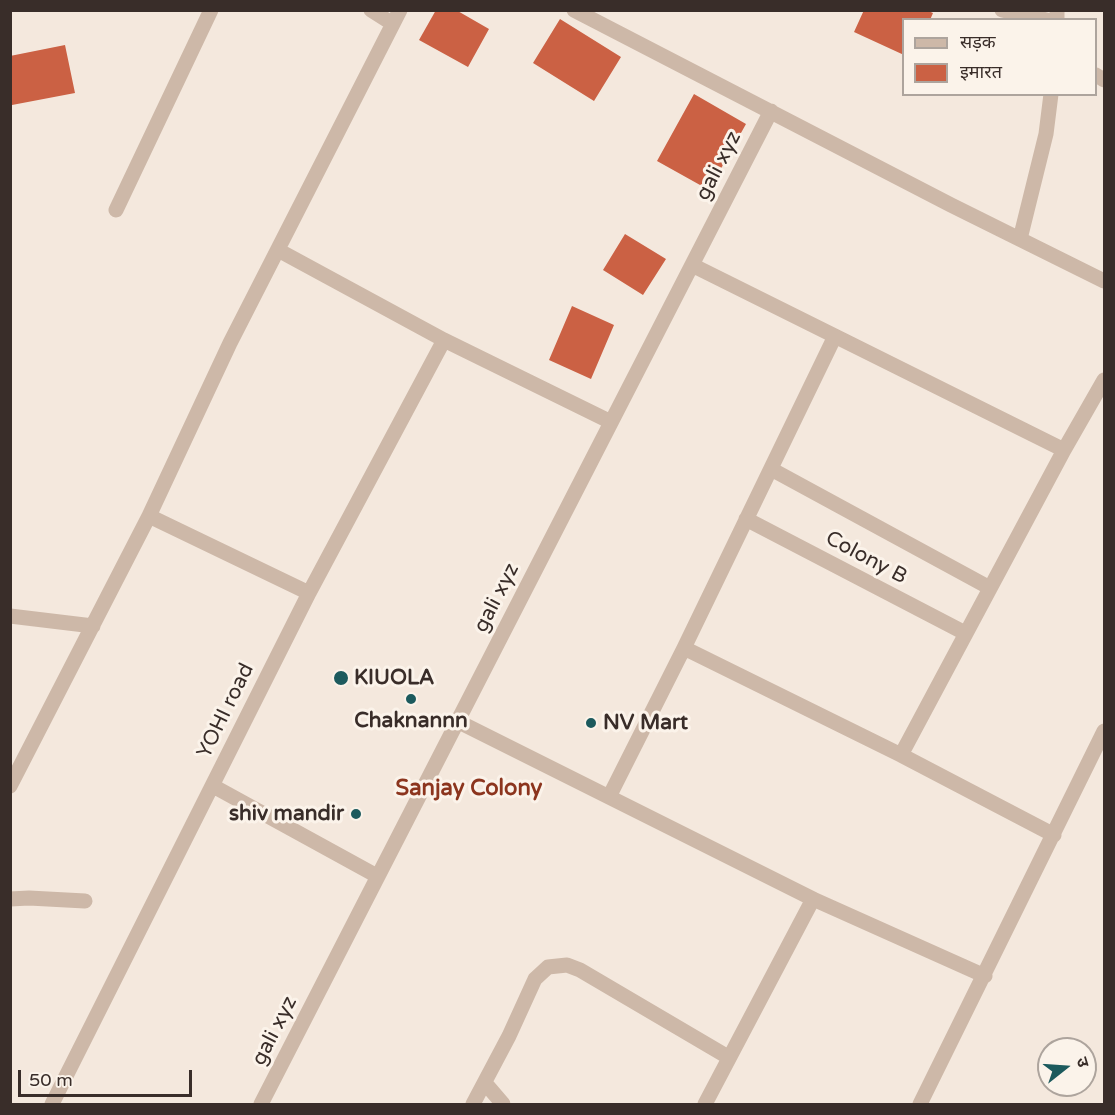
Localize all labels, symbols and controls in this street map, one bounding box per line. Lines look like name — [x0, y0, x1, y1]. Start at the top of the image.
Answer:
legend — [902, 18, 1097, 96]
text: सड़क — [960, 31, 996, 53]
text: इमारत — [960, 61, 1002, 83]
street label: gali xyz — [691, 127, 747, 205]
street label: Colony B — [821, 526, 911, 590]
street label: gali xyz — [469, 559, 525, 637]
street label: YOHI road — [192, 659, 260, 763]
place label: KIUOLA — [354, 665, 434, 691]
marker: KIUOLA — [332, 669, 350, 687]
marker: Chaknannn — [404, 692, 418, 706]
place label: Chaknannn — [354, 708, 468, 734]
place label: NV Mart — [603, 710, 688, 736]
marker: NV Mart — [584, 716, 598, 730]
district label: Sanjay Colony — [396, 776, 542, 802]
place label: shiv mandir — [229, 801, 344, 827]
marker: shiv mandir — [349, 807, 363, 821]
street label: gali xyz — [247, 992, 303, 1070]
north arrow — [1037, 1037, 1097, 1097]
text: उ — [1071, 1055, 1093, 1070]
scale bar — [21, 1058, 195, 1096]
text: 50 m — [29, 1069, 73, 1091]

